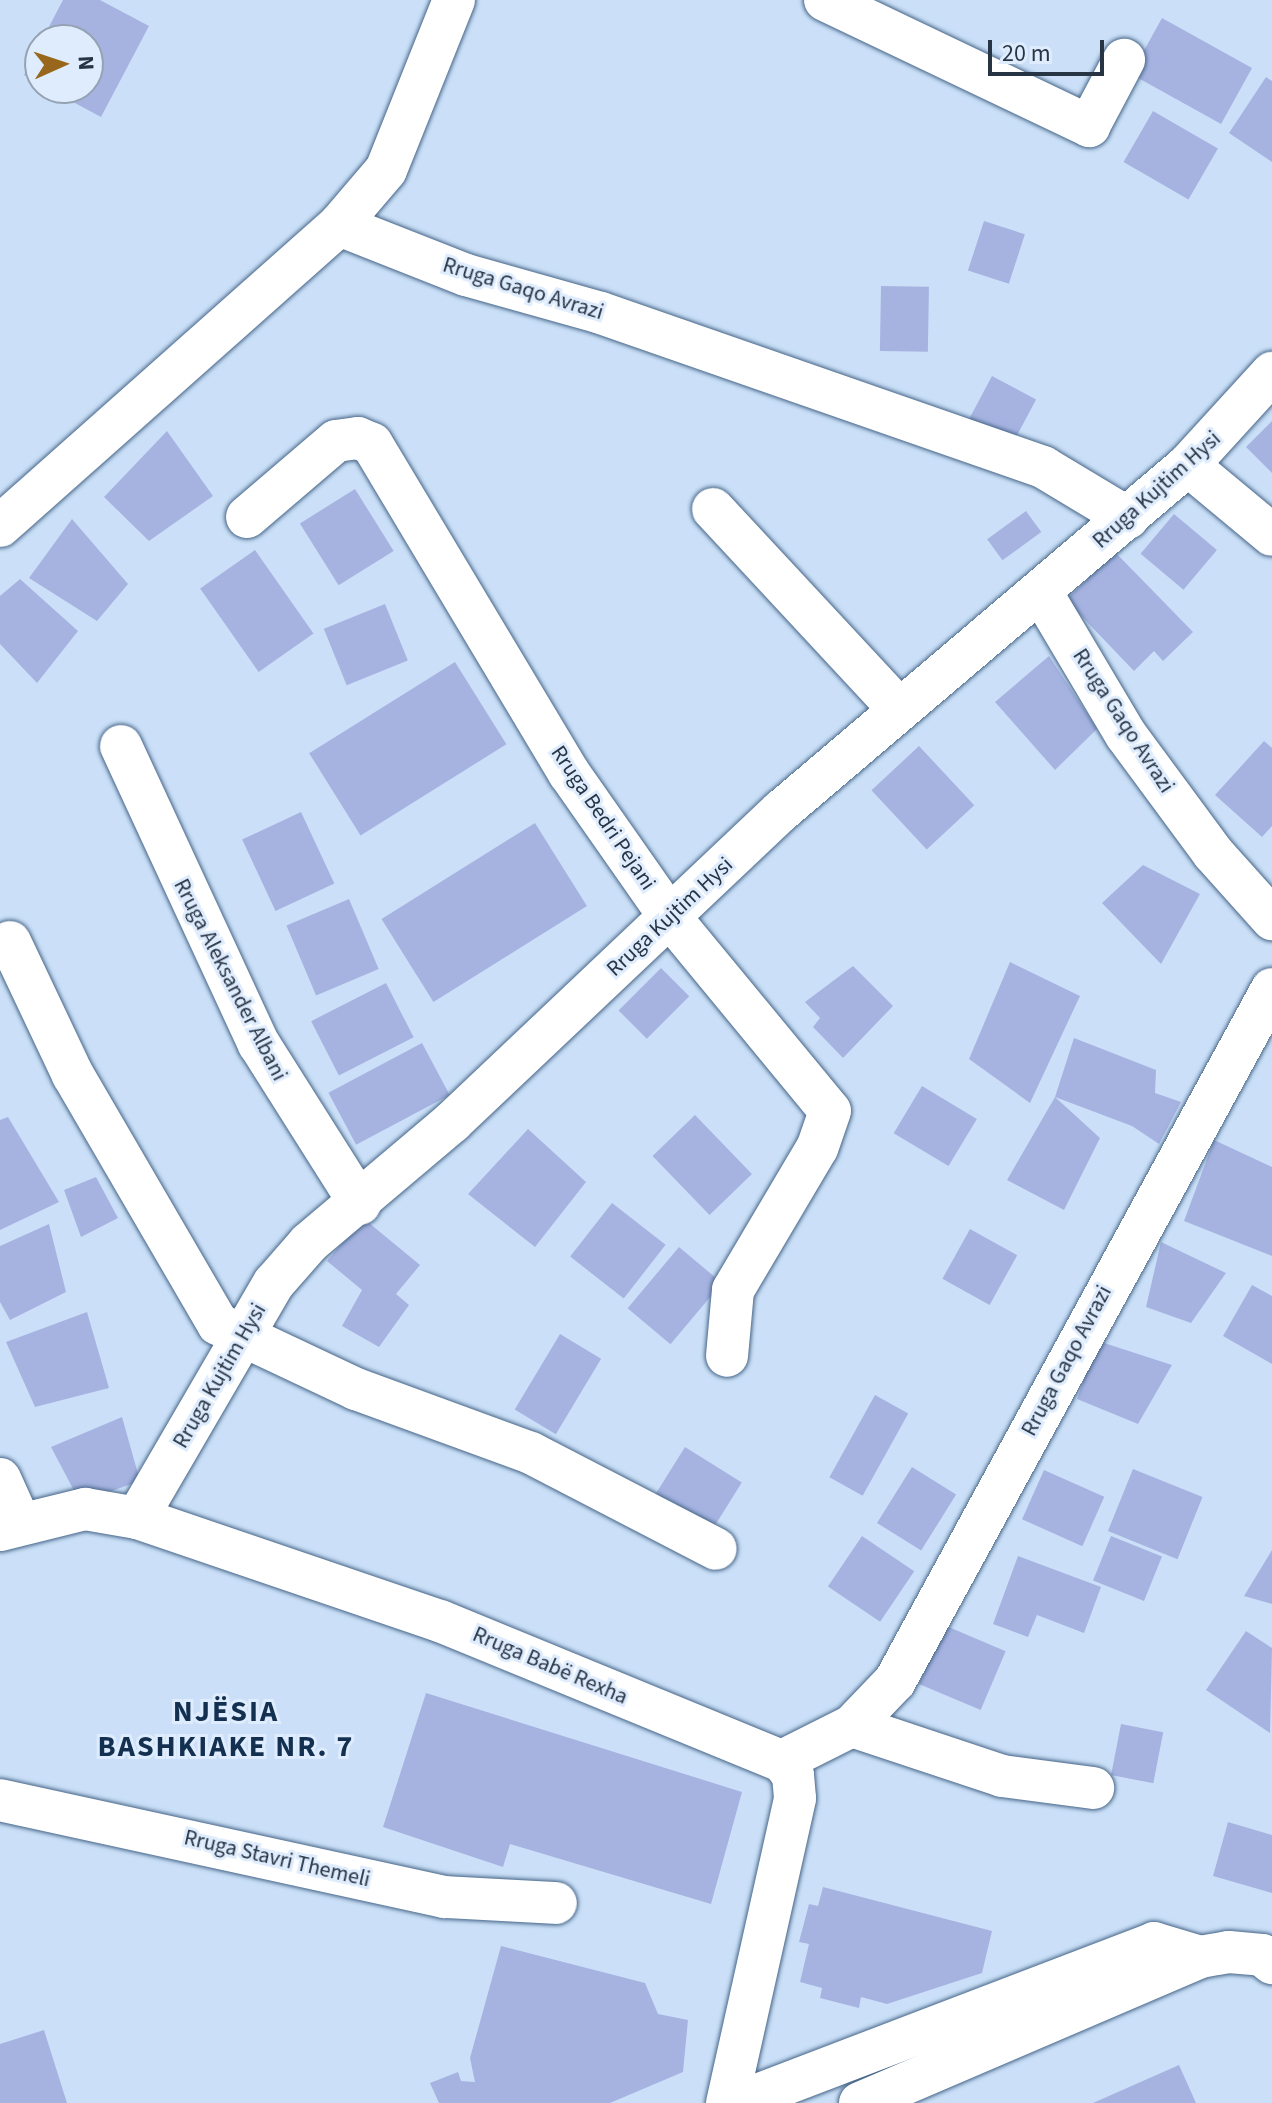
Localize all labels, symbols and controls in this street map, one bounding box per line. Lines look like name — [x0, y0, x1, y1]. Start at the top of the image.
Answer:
north arrow — [24, 24, 104, 104]
scale bar — [992, 24, 1108, 74]
text: 20 m — [1002, 36, 1051, 71]
text: N — [70, 55, 102, 71]
street label: Rruga Gaqo Avrazi — [440, 252, 606, 326]
street label: Rruga Kujtim Hysi — [1088, 426, 1226, 554]
street label: Rruga Gaqo Avrazi — [1067, 644, 1179, 798]
street label: Rruga Bedri Pejani — [545, 741, 661, 895]
street label: Rruga Kujtim Hysi — [601, 852, 739, 982]
street label: Rruga Aleksander Albani — [168, 875, 292, 1085]
street label: Rruga Gaqo Avrazi — [1016, 1281, 1118, 1441]
street label: Rruga Kujtim Hysi — [168, 1299, 272, 1453]
street label: Rruga Babë Rexha — [469, 1621, 631, 1711]
district label: NJËSIA BASHKIAKE NR. 7 — [98, 1694, 354, 1764]
street label: Rruga Stavri Themeli — [181, 1825, 373, 1893]

